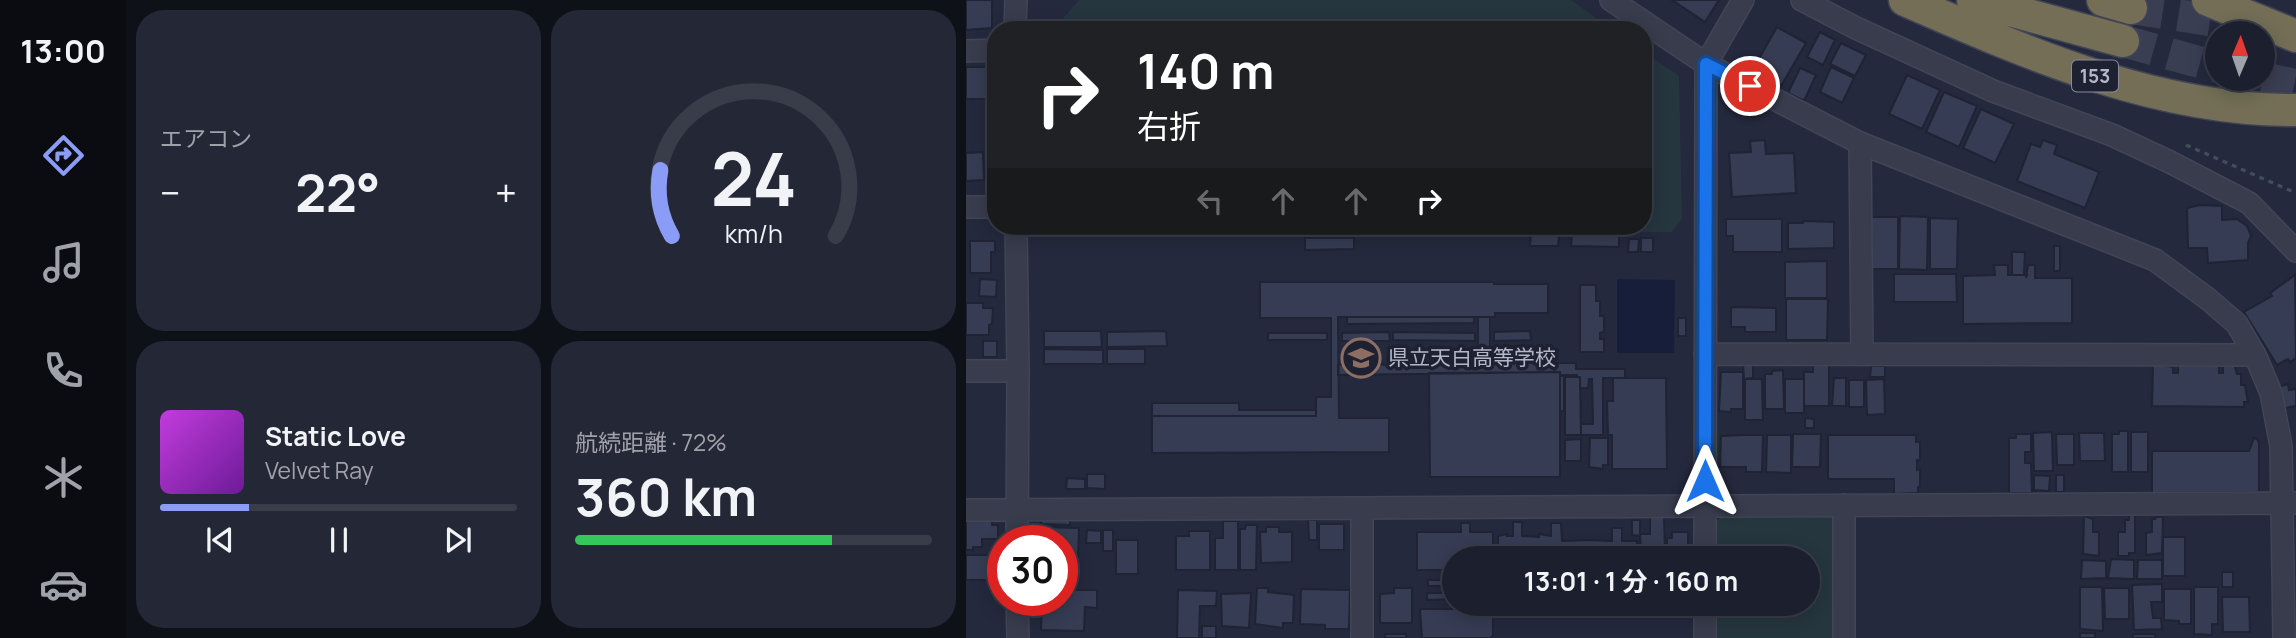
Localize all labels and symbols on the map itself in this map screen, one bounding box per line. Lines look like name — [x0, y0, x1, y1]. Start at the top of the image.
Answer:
north arrow — [2205, 21, 2275, 91]
pin — [1720, 56, 1780, 116]
road number: 153 — [2072, 60, 2118, 92]
school or university icon: 県立天白高等学校 — [1340, 337, 1382, 379]
place label: 県立天白高等学校 — [1388, 343, 1556, 371]
position arrow — [1668, 444, 1742, 518]
speed limit sign: 30 — [987, 525, 1078, 616]

